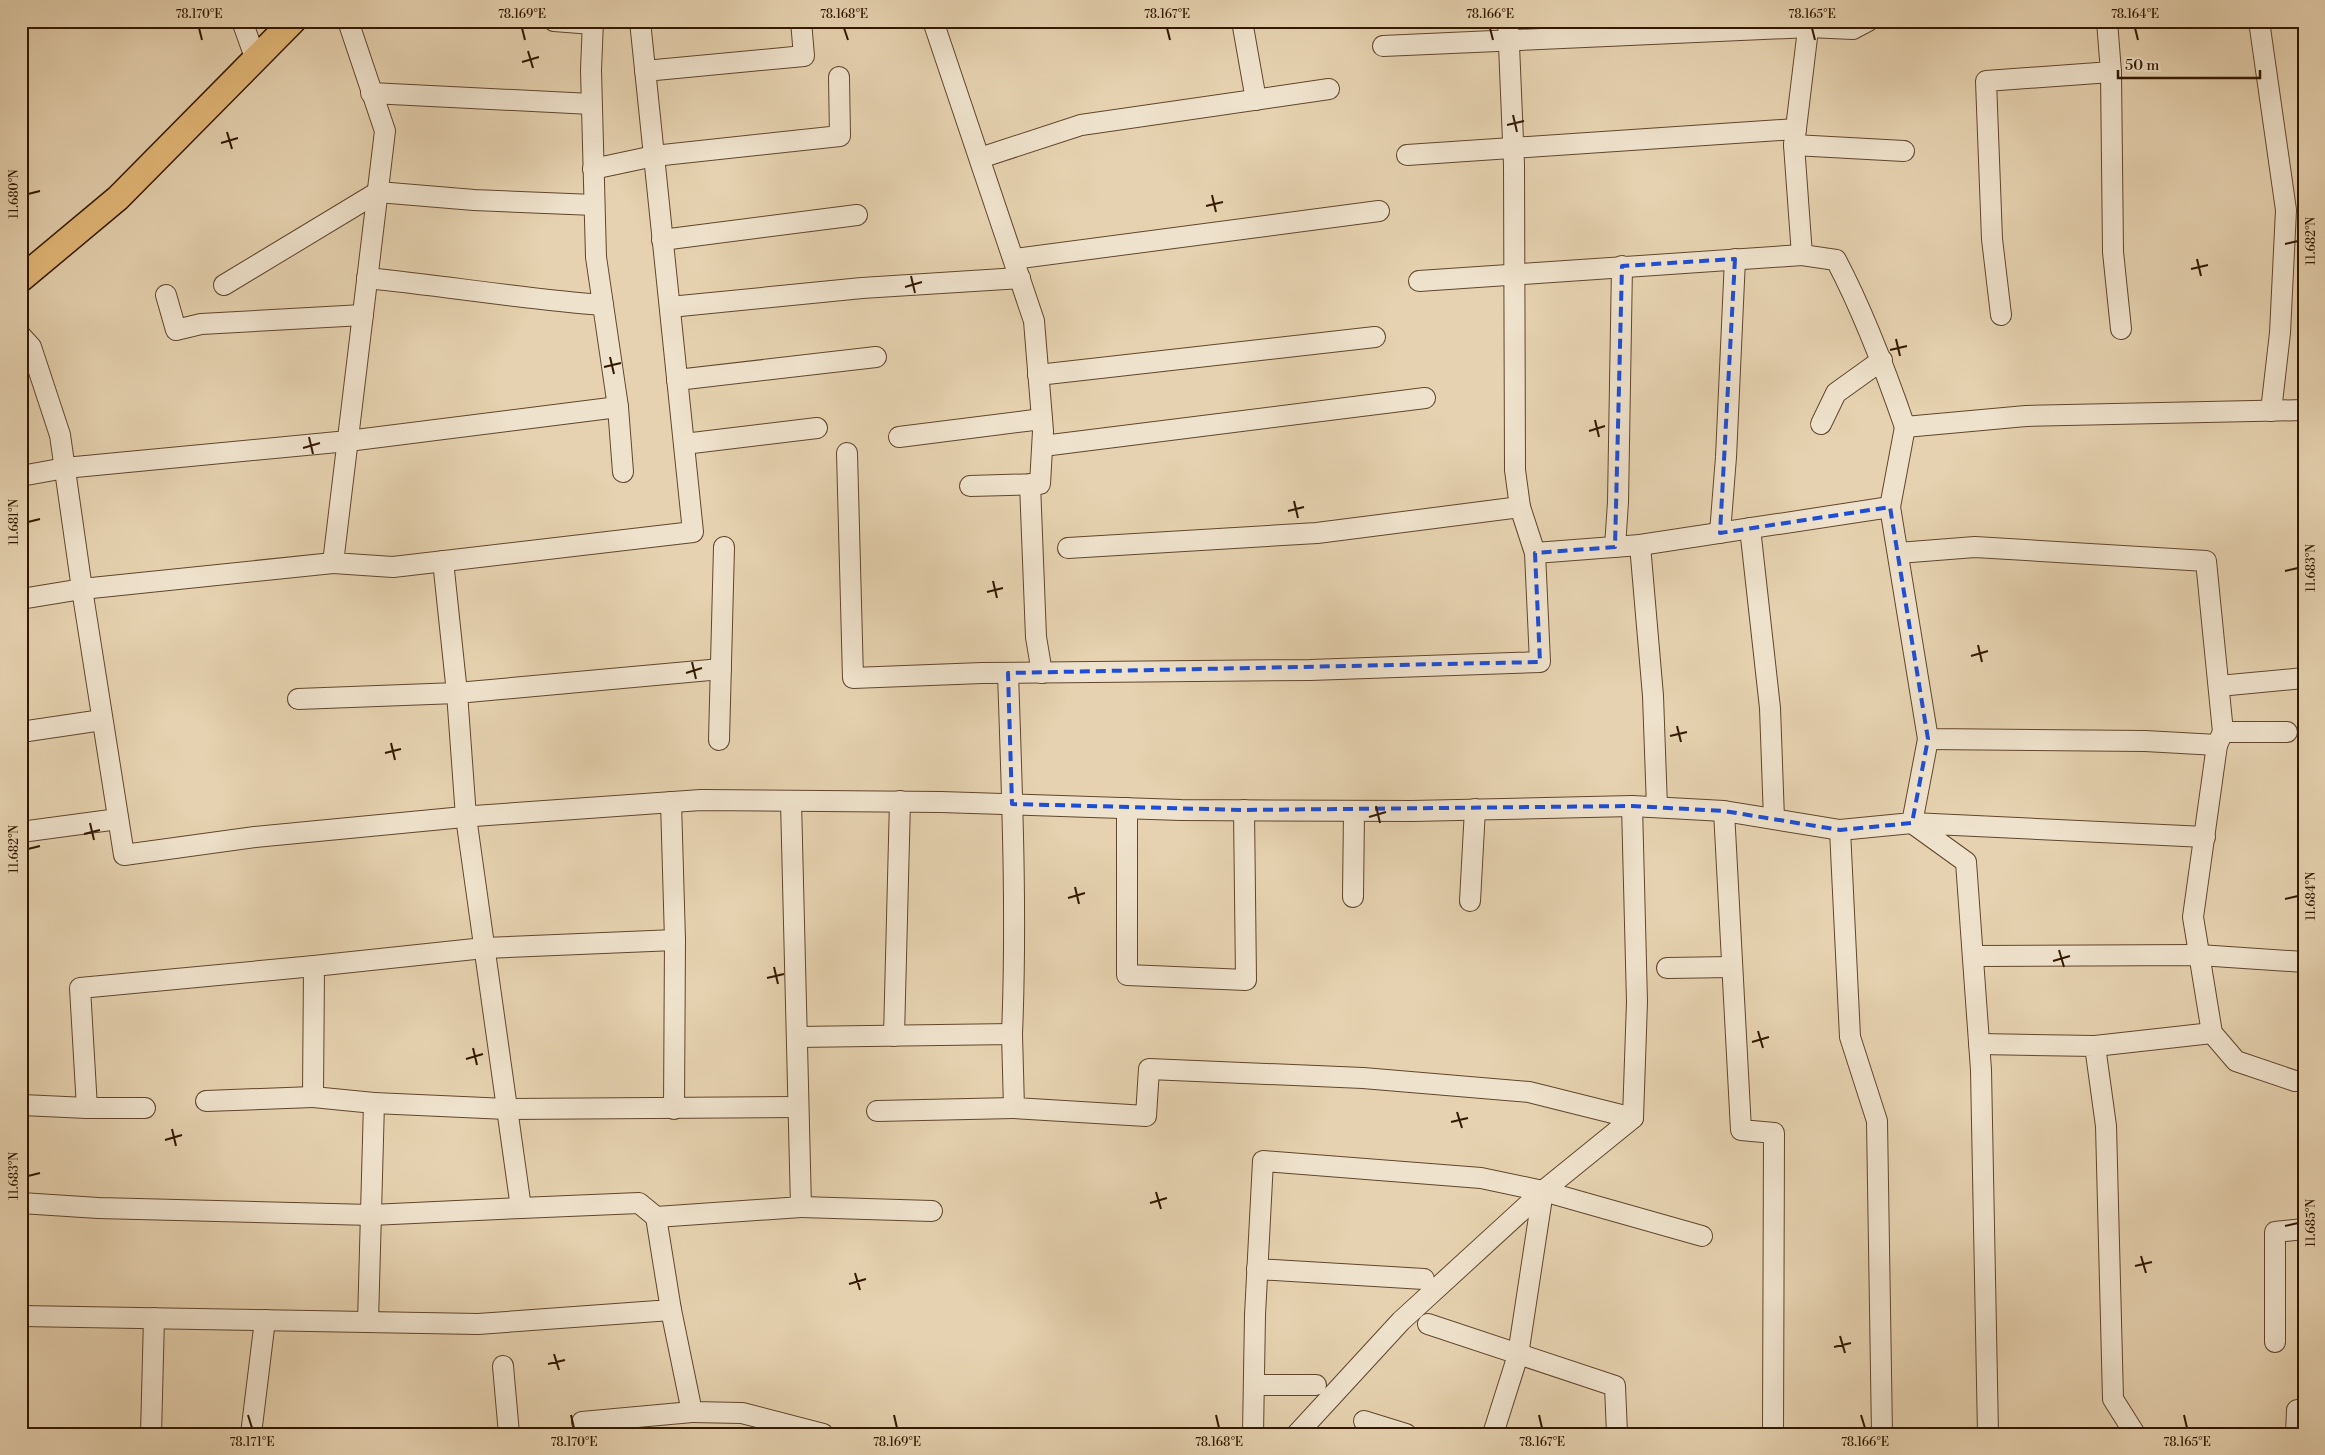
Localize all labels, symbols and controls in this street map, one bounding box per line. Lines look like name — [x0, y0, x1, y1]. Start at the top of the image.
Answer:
text: 78.170°E — [176, 7, 222, 22]
text: 78.169°E — [498, 7, 546, 22]
text: 78.168°E — [820, 7, 868, 22]
text: 78.167°E — [1144, 7, 1190, 22]
text: 78.166°E — [1466, 7, 1514, 22]
text: 78.165°E — [1788, 7, 1836, 22]
text: 78.164°E — [2111, 7, 2159, 22]
scale bar — [2118, 48, 2260, 80]
text: 50 m — [2125, 56, 2159, 75]
text: 11.680°N — [7, 169, 22, 219]
text: 11.682°N — [2304, 217, 2319, 265]
text: 11.681°N — [7, 499, 22, 545]
text: 11.683°N — [2304, 544, 2319, 592]
text: 11.682°N — [7, 825, 22, 873]
text: 11.684°N — [2304, 871, 2319, 920]
text: 11.683°N — [7, 1152, 22, 1200]
text: 11.685°N — [2304, 1199, 2319, 1247]
text: 78.171°E — [230, 1435, 274, 1450]
text: 78.170°E — [551, 1435, 597, 1450]
text: 78.169°E — [873, 1435, 921, 1450]
text: 78.168°E — [1195, 1435, 1243, 1450]
text: 78.167°E — [1519, 1435, 1565, 1450]
text: 78.166°E — [1841, 1435, 1889, 1450]
text: 78.165°E — [2163, 1435, 2211, 1450]

